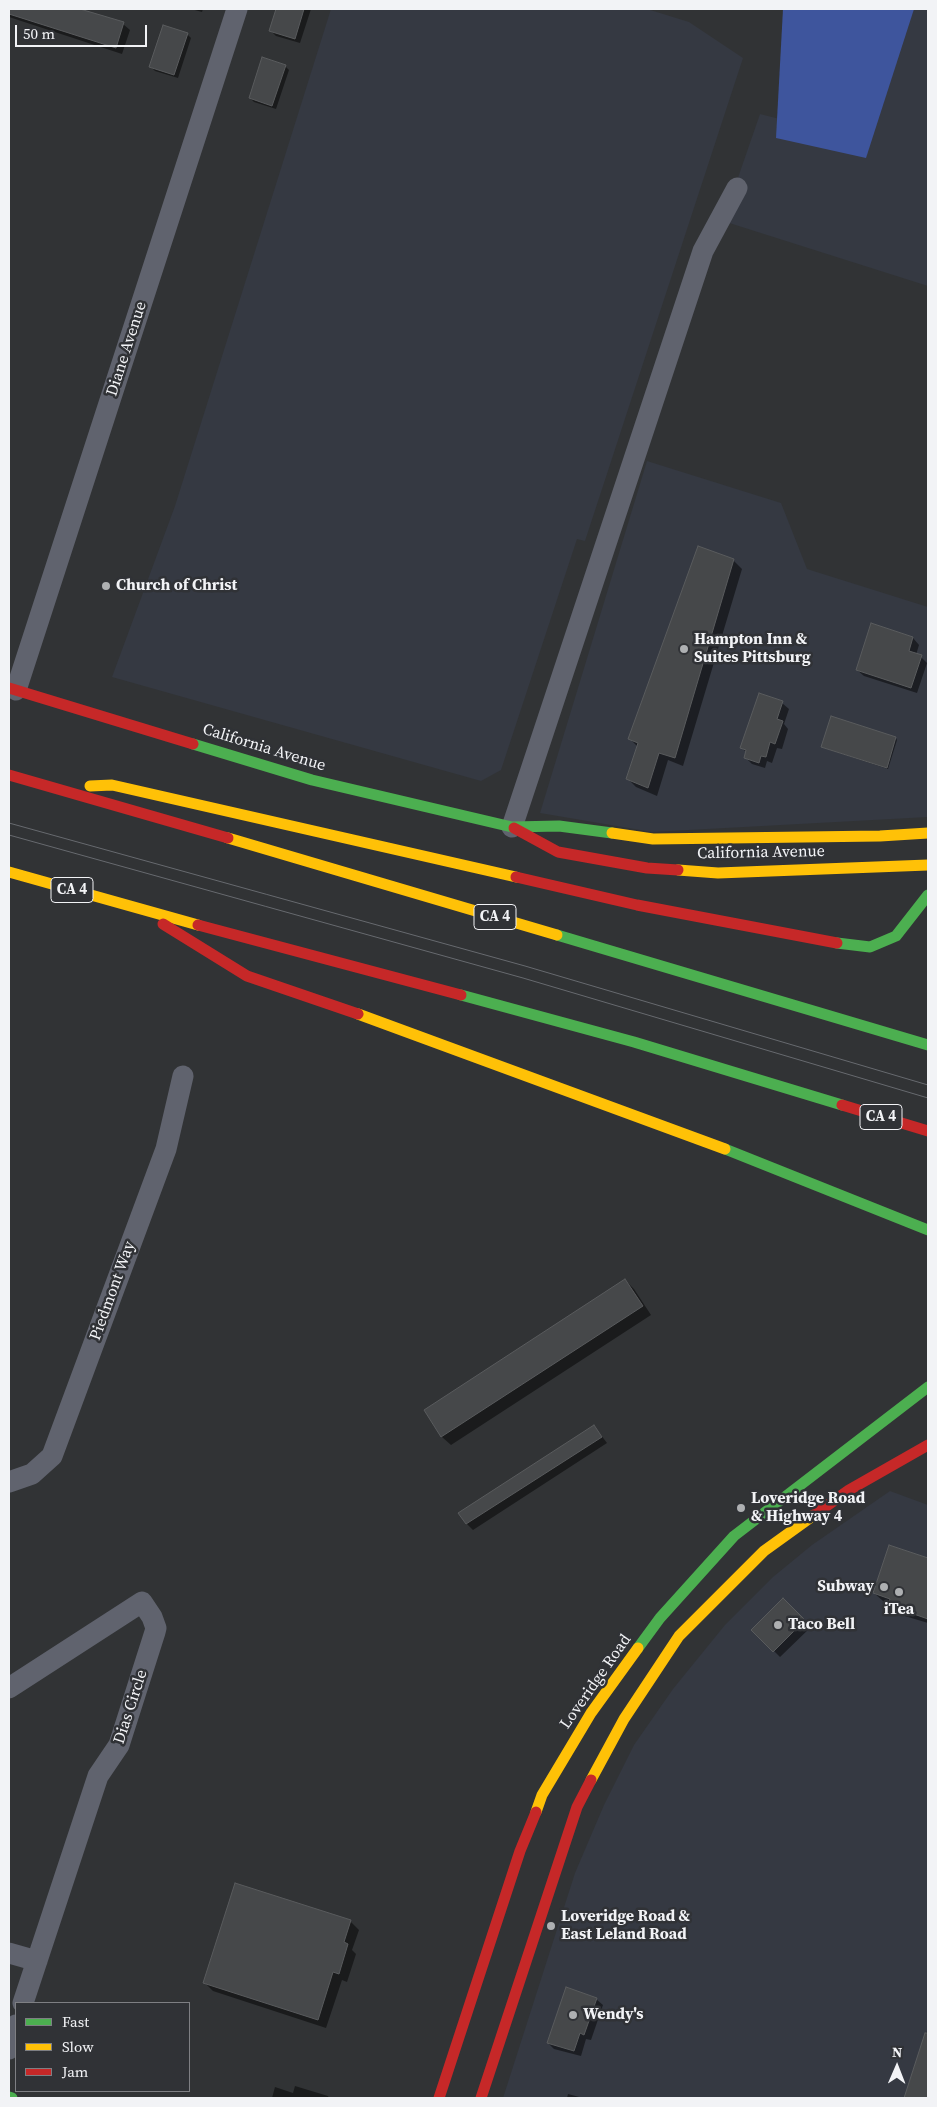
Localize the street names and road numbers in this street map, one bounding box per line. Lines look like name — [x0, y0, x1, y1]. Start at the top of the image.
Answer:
street label: Diane Avenue — [103, 299, 151, 399]
street label: California Avenue — [200, 720, 328, 776]
street label: California Avenue — [697, 842, 825, 864]
road number: CA 4 — [51, 878, 93, 902]
road number: CA 4 — [474, 904, 516, 930]
road number: CA 4 — [860, 1104, 902, 1130]
street label: Piedmont Way — [86, 1239, 140, 1343]
street label: Loveridge Road — [556, 1631, 636, 1733]
street label: Dias Circle — [110, 1667, 152, 1747]

